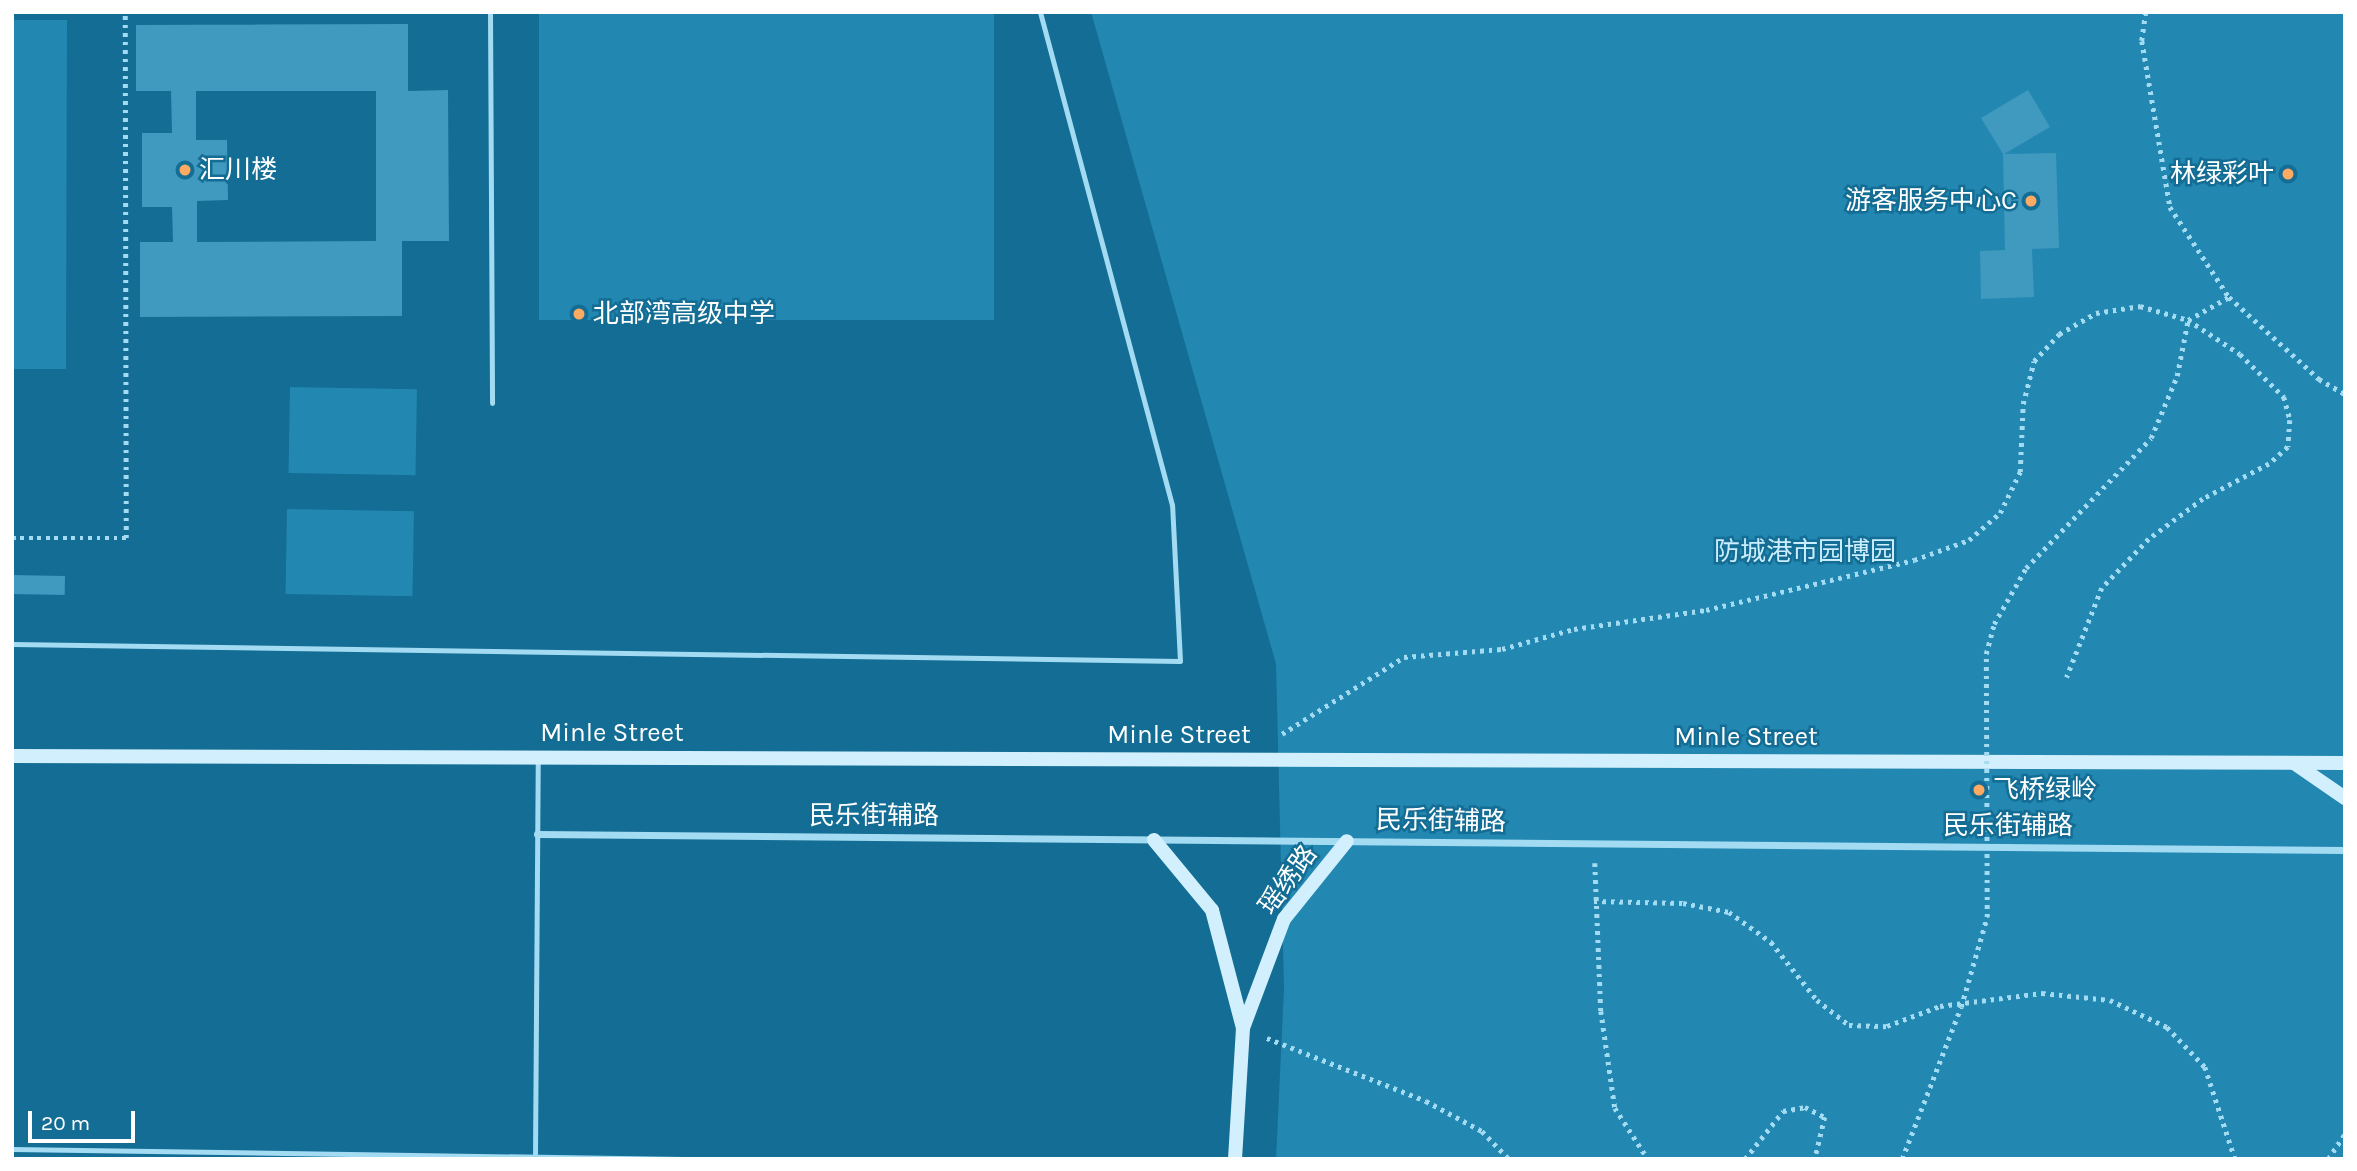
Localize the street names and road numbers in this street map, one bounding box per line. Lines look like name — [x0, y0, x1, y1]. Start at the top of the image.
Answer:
street label: Minle Street — [540, 717, 684, 749]
street label: Minle Street — [1107, 719, 1251, 751]
street label: Minle Street — [1674, 721, 1818, 753]
street label: 民乐街辅路 — [809, 800, 939, 832]
street label: 民乐街辅路 — [1376, 804, 1506, 838]
street label: 民乐街辅路 — [1943, 810, 2073, 842]
street label: 瑶绣路 — [1252, 839, 1324, 921]

